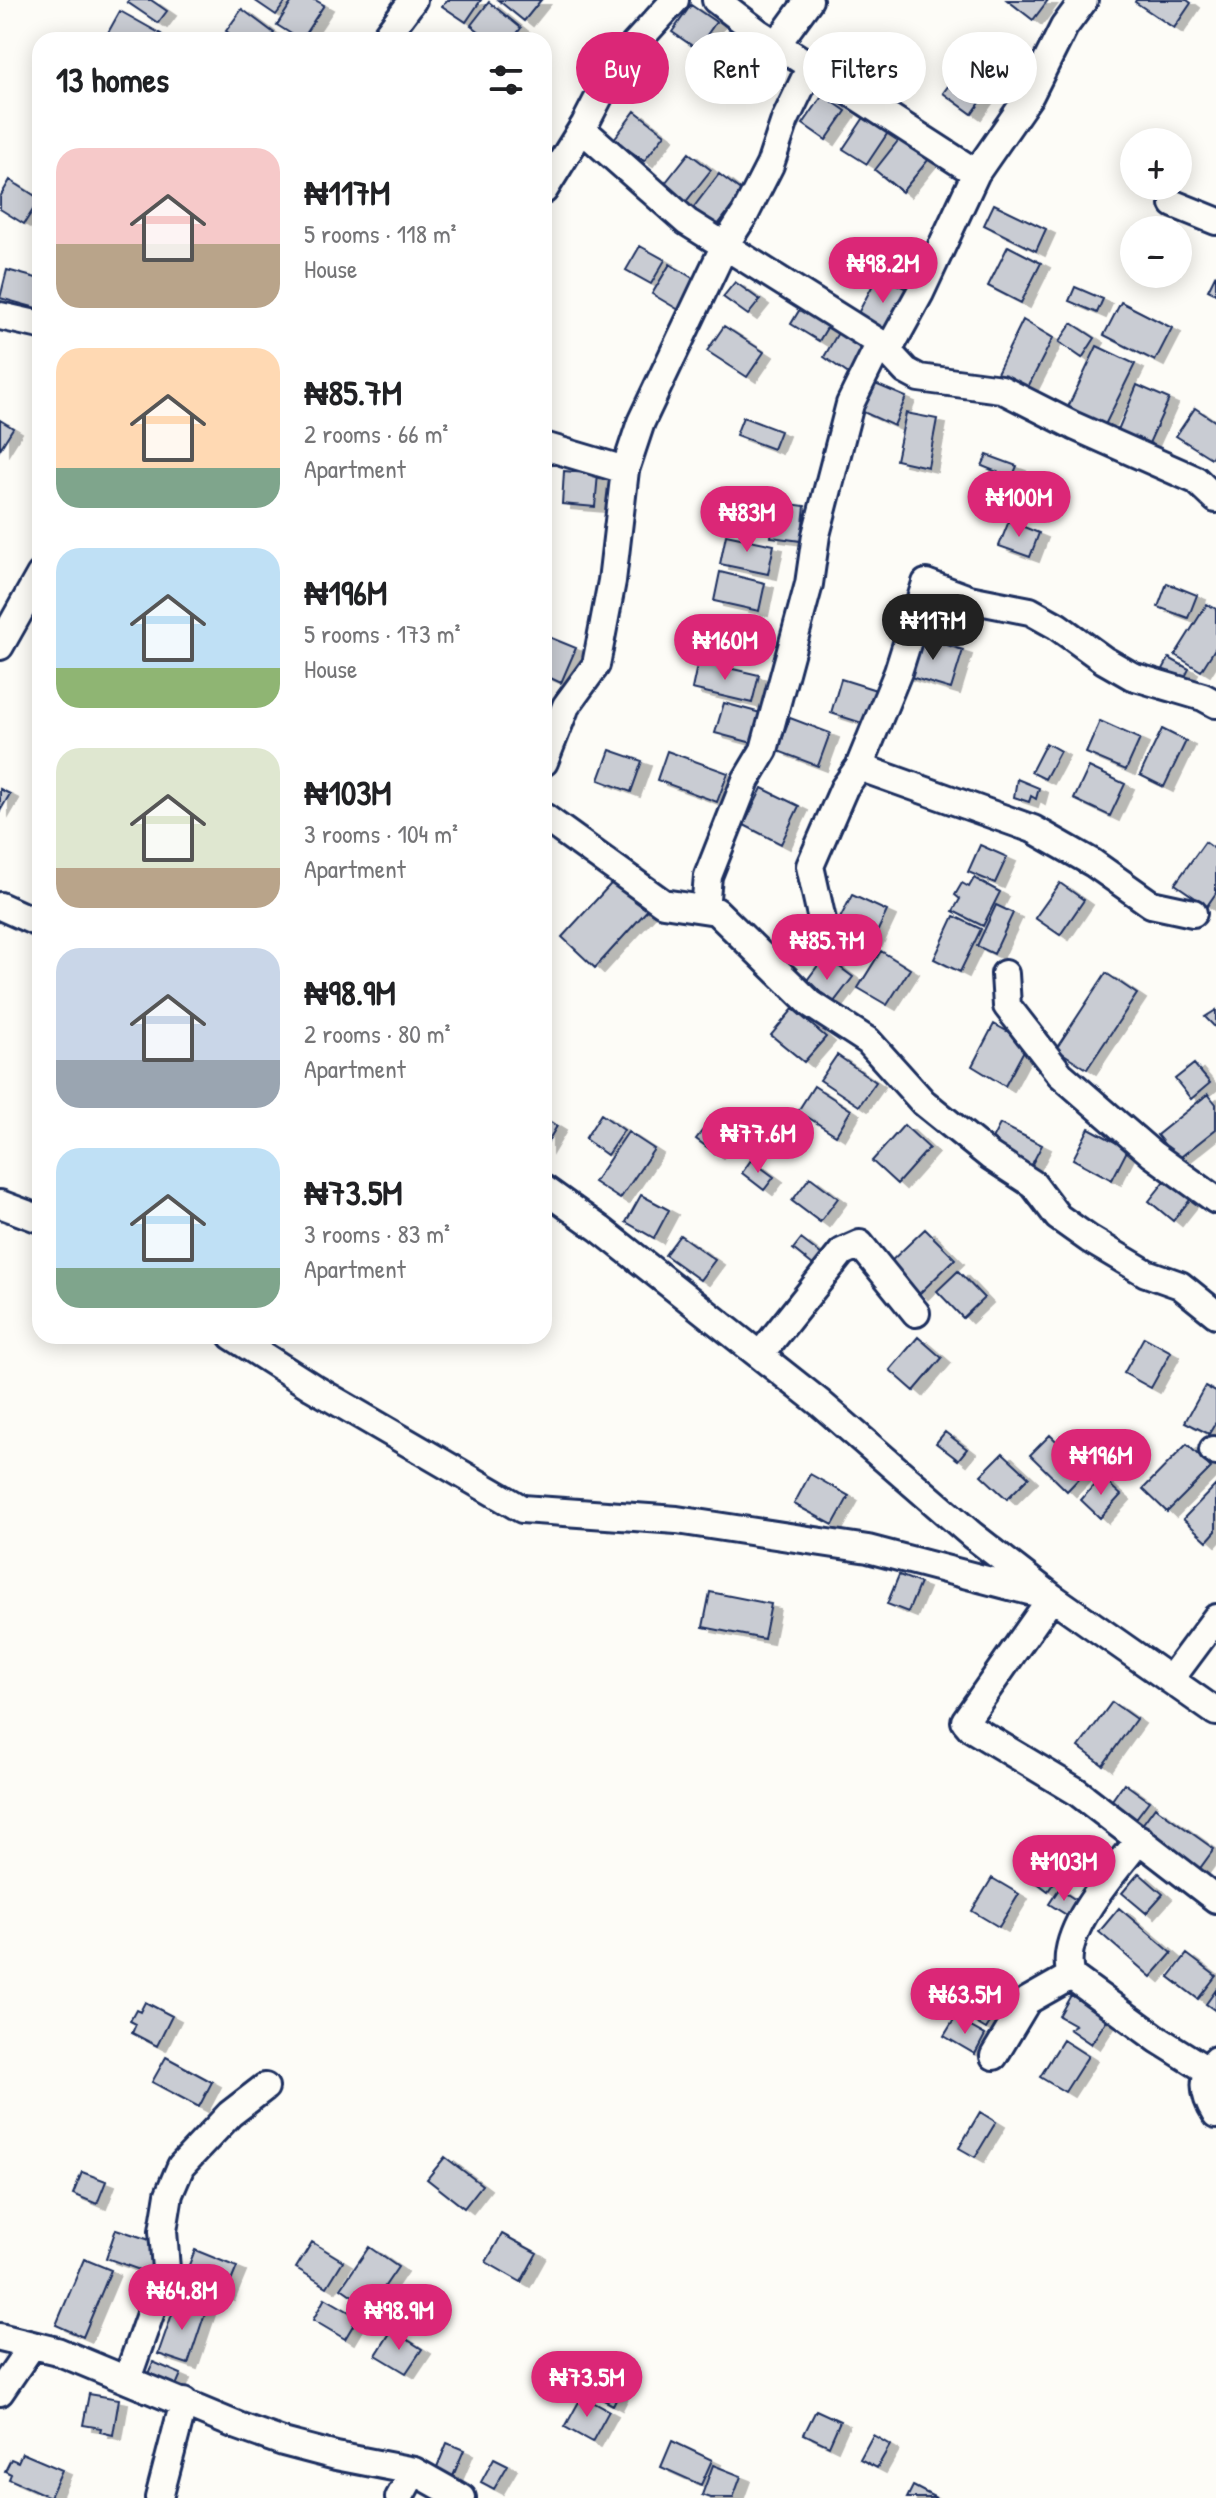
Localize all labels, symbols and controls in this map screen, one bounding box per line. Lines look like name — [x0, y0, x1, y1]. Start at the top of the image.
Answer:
chip: Buy — [576, 32, 669, 104]
chip: Rent — [685, 32, 787, 104]
chip: Filters — [803, 32, 926, 104]
chip: New — [942, 32, 1037, 104]
text: 13 homes — [56, 57, 169, 103]
icon: filters — [484, 58, 528, 102]
map controls — [1120, 128, 1192, 288]
button: + — [1120, 128, 1192, 200]
text: ₦117M — [304, 170, 390, 216]
icon: home — [120, 180, 216, 276]
text: 5 rooms · 118 m² — [304, 216, 457, 251]
button: − — [1120, 216, 1192, 288]
pin: ₦98.2M — [818, 237, 948, 305]
text: ₦98.2M — [847, 245, 919, 280]
text: House — [304, 251, 357, 286]
text: ₦85.7M — [304, 370, 402, 416]
icon: home — [120, 380, 216, 476]
text: 2 rooms · 66 m² — [304, 416, 448, 451]
text: Apartment — [304, 451, 406, 486]
pin: ₦100M — [963, 471, 1075, 539]
text: ₦100M — [986, 479, 1052, 514]
pin: ₦83M — [700, 486, 794, 554]
text: ₦83M — [718, 494, 776, 529]
text: ₦196M — [304, 570, 387, 616]
icon: home — [120, 580, 216, 676]
pin: ₦117M — [877, 594, 989, 662]
text: ₦117M — [900, 602, 966, 637]
pin: ₦160M — [669, 614, 781, 682]
text: 5 rooms · 173 m² — [304, 616, 460, 651]
text: ₦160M — [692, 622, 758, 657]
text: House — [304, 651, 357, 686]
text: ₦103M — [304, 770, 392, 816]
icon: home — [120, 780, 216, 876]
text: 3 rooms · 104 m² — [304, 816, 458, 851]
text: Apartment — [304, 851, 406, 886]
pin: ₦85.7M — [762, 914, 892, 982]
text: ₦85.7M — [790, 922, 864, 957]
text: ₦98.9M — [304, 970, 396, 1016]
icon: home — [120, 980, 216, 1076]
text: 2 rooms · 80 m² — [304, 1016, 451, 1051]
text: Apartment — [304, 1051, 406, 1086]
pin: ₦77.6M — [693, 1107, 823, 1175]
text: ₦77.6M — [720, 1115, 796, 1150]
text: ₦73.5M — [304, 1170, 403, 1216]
icon: home — [120, 1180, 216, 1276]
text: 3 rooms · 83 m² — [304, 1216, 450, 1251]
text: Apartment — [304, 1251, 406, 1286]
pin: ₦196M — [1045, 1429, 1157, 1497]
text: ₦196M — [1069, 1437, 1133, 1472]
pin: ₦103M — [1008, 1835, 1120, 1903]
text: ₦103M — [1031, 1843, 1097, 1878]
pin: ₦63.5M — [900, 1968, 1030, 2036]
text: ₦63.5M — [929, 1976, 1001, 2011]
pin: ₦64.8M — [117, 2264, 247, 2332]
text: ₦64.8M — [146, 2272, 218, 2307]
pin: ₦98.9M — [334, 2284, 464, 2352]
text: ₦98.9M — [364, 2292, 434, 2327]
pin: ₦73.5M — [522, 2351, 652, 2419]
text: ₦73.5M — [549, 2359, 625, 2394]

